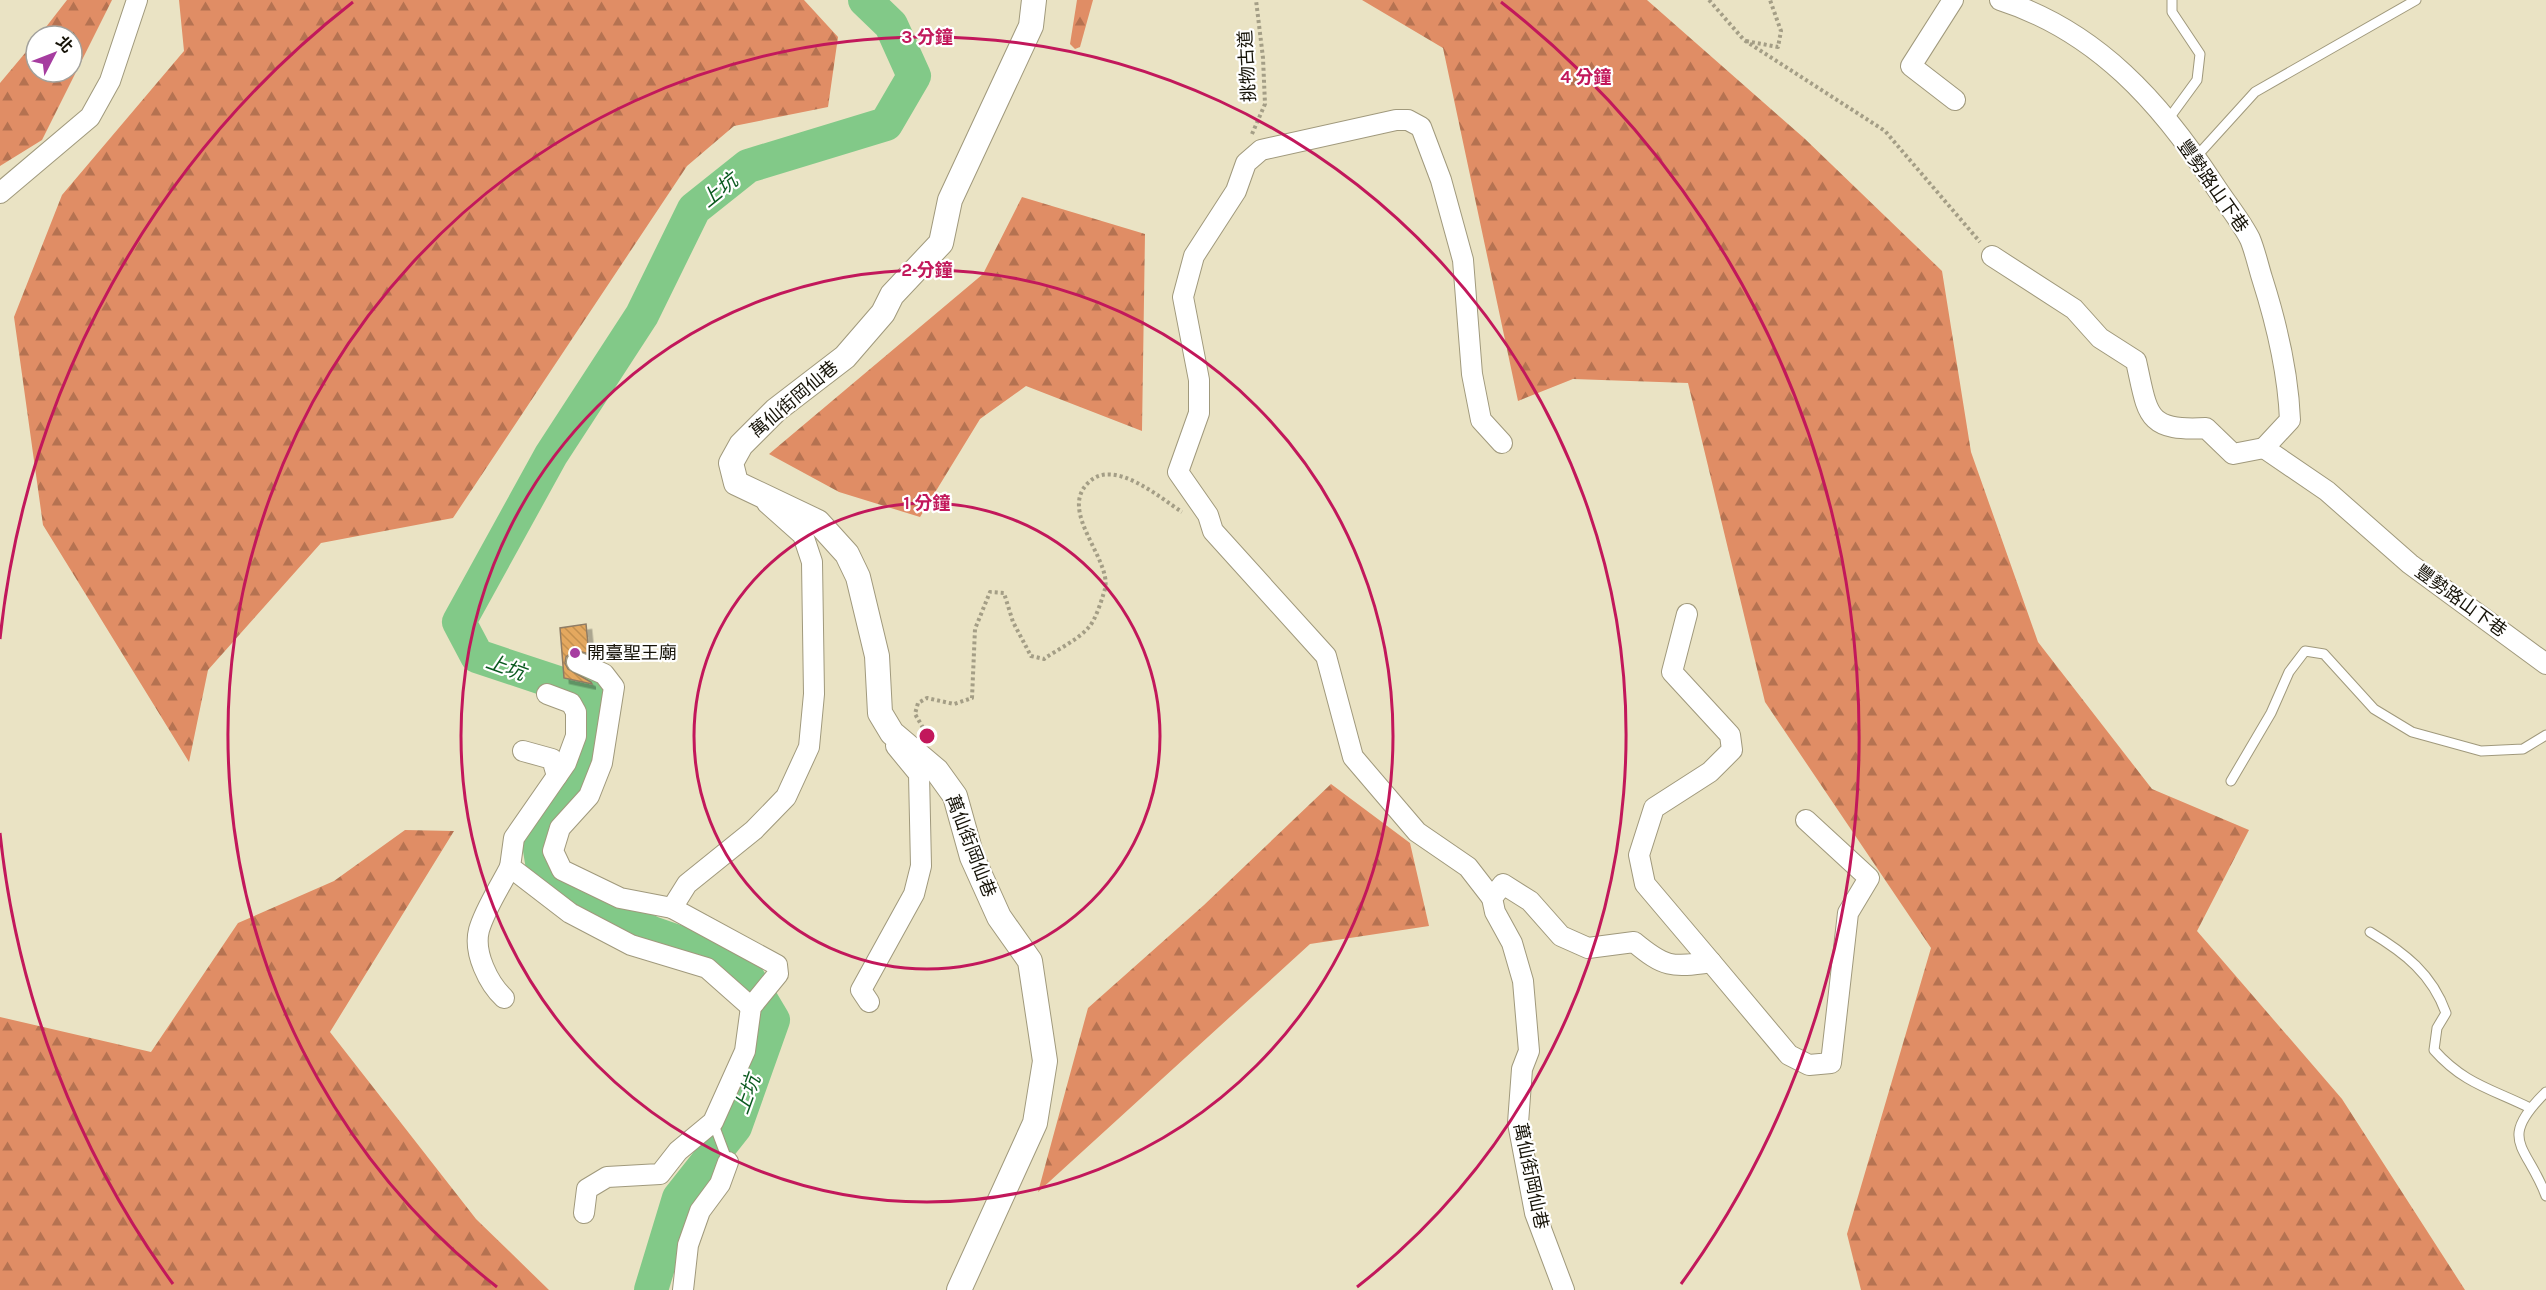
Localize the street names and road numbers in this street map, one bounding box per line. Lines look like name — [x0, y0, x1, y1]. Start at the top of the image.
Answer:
street label: 挑物古道 — [1234, 29, 1260, 103]
street label: 豐勢路山下巷 — [2173, 135, 2253, 237]
street label: 萬仙街岡仙巷 — [746, 356, 842, 442]
street label: 豐勢路山下巷 — [2411, 560, 2511, 642]
street label: 萬仙街岡仙巷 — [941, 792, 1001, 900]
street label: 萬仙街岡仙巷 — [1509, 1121, 1553, 1231]

